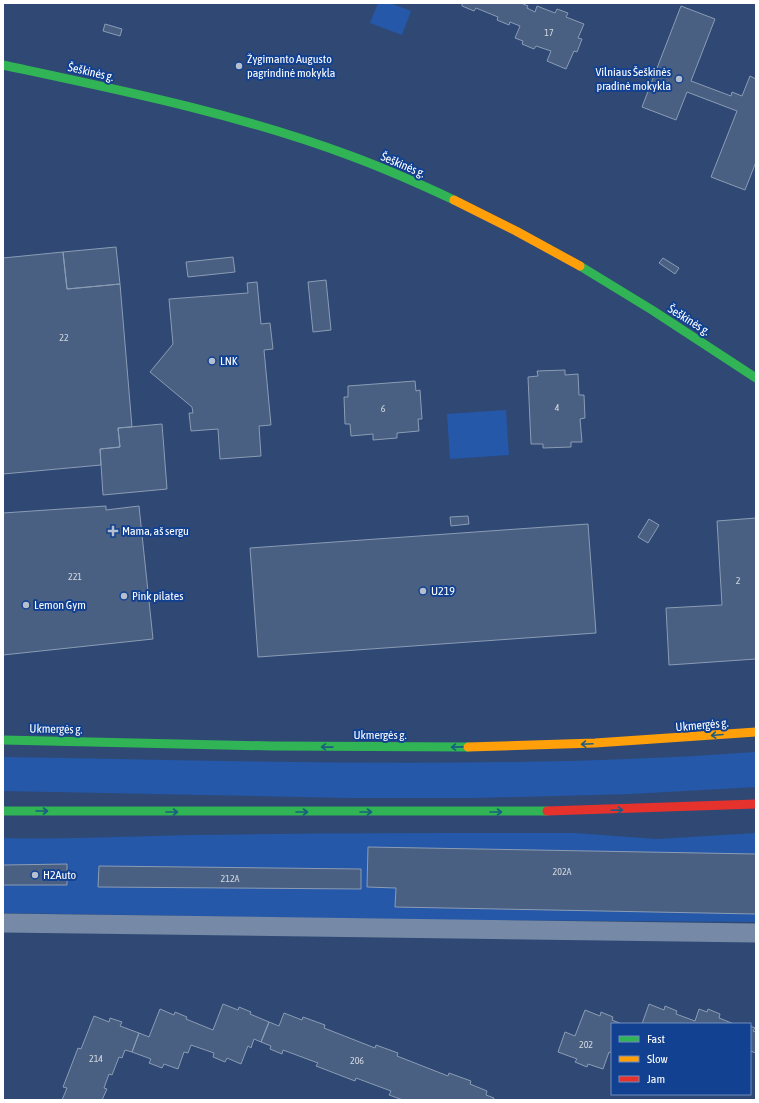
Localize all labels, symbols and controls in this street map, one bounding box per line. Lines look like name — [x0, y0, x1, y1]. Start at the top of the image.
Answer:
house number: 17 — [544, 27, 554, 38]
place label: Žygimanto Augusto pagrindinė mokykla — [247, 52, 335, 80]
street label: Šeškinės g. — [67, 60, 115, 84]
marker: Žygimanto Augusto pagrindinė mokykla — [234, 61, 244, 71]
place label: Vilniaus Šeškinės pradinė mokykla — [595, 65, 671, 93]
marker: Vilniaus Šeškinės pradinė mokykla — [674, 74, 684, 84]
street label: Šeškinės g. — [379, 149, 427, 181]
street label: Šeškinės g. — [665, 302, 713, 338]
house number: 22 — [59, 332, 69, 343]
place label: LNK — [220, 354, 238, 368]
marker: LNK — [207, 356, 217, 366]
house number: 4 — [555, 402, 560, 413]
house number: 6 — [381, 403, 386, 414]
place label: Mama, aš sergu — [122, 524, 189, 538]
marker: Mama, aš sergu — [107, 525, 119, 537]
house number: 221 — [68, 571, 82, 582]
house number: 2 — [736, 575, 741, 586]
place label: U219 — [431, 584, 455, 598]
marker: U219 — [418, 586, 428, 596]
place label: Pink pilates — [132, 589, 183, 603]
marker: Pink pilates — [119, 591, 129, 601]
place label: Lemon Gym — [34, 598, 86, 612]
marker: Lemon Gym — [21, 600, 31, 610]
street label: Ukmergės g. — [675, 716, 729, 734]
street label: Ukmergės g. — [29, 722, 83, 736]
street label: Ukmergės g. — [353, 728, 407, 742]
one-way arrow — [711, 732, 724, 739]
one-way arrow — [581, 740, 594, 747]
one-way arrow — [321, 743, 334, 751]
one-way arrow — [451, 743, 464, 750]
one-way arrow — [610, 806, 623, 813]
one-way arrow — [35, 807, 48, 815]
one-way arrow — [165, 808, 178, 816]
one-way arrow — [295, 808, 308, 816]
one-way arrow — [359, 808, 372, 816]
one-way arrow — [489, 808, 502, 816]
house number: 202A — [553, 866, 572, 877]
place label: H2Auto — [43, 868, 77, 882]
marker: H2Auto — [30, 870, 40, 880]
house number: 212A — [221, 873, 240, 884]
legend — [611, 1023, 751, 1095]
text: Fast — [647, 1032, 665, 1046]
house number: 202 — [579, 1039, 593, 1050]
text: Slow — [647, 1052, 668, 1066]
house number: 214 — [89, 1053, 103, 1064]
house number: 206 — [350, 1055, 364, 1066]
text: Jam — [647, 1072, 665, 1086]

